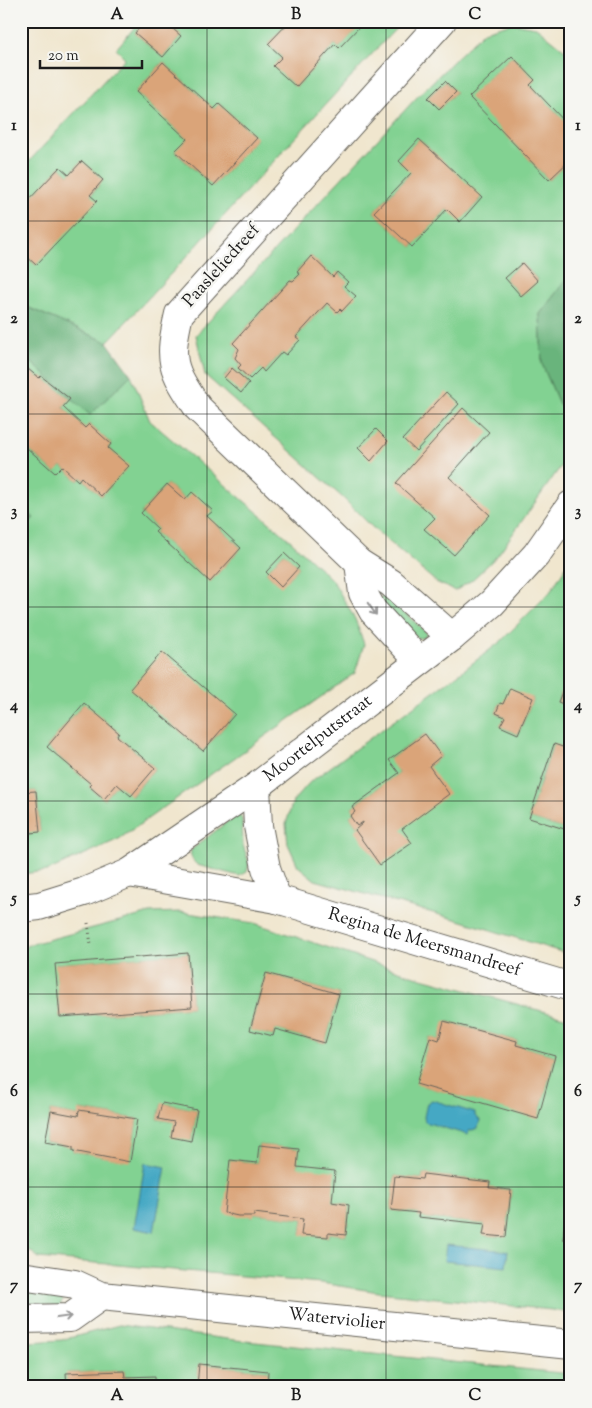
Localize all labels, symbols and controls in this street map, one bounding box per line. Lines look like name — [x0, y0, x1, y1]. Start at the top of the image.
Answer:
text: A — [111, 4, 124, 27]
text: B — [291, 4, 301, 27]
text: C — [469, 4, 482, 27]
scale bar — [40, 38, 142, 70]
text: 20 m — [48, 46, 79, 67]
text: 1 — [11, 115, 17, 138]
text: 1 — [575, 115, 581, 138]
street label: Paasleliedreef — [177, 218, 267, 314]
text: 2 — [10, 308, 18, 331]
text: 2 — [574, 308, 582, 331]
text: 3 — [11, 501, 18, 524]
text: 3 — [575, 501, 582, 524]
one-way arrow — [367, 602, 377, 616]
street label: Moortelputstraat — [258, 689, 378, 789]
text: 4 — [9, 695, 18, 718]
text: 4 — [573, 695, 582, 718]
text: 5 — [9, 888, 17, 911]
text: 5 — [573, 888, 581, 911]
street label: Regina de Meersmandreef — [325, 902, 525, 984]
text: 6 — [10, 1081, 18, 1104]
text: 6 — [574, 1081, 582, 1104]
text: 7 — [10, 1275, 19, 1298]
text: 7 — [574, 1275, 583, 1298]
street label: Waterviolier — [287, 1302, 387, 1338]
one-way arrow — [56, 1312, 72, 1322]
text: A — [111, 1385, 124, 1408]
text: B — [291, 1385, 301, 1408]
text: C — [469, 1385, 482, 1408]

